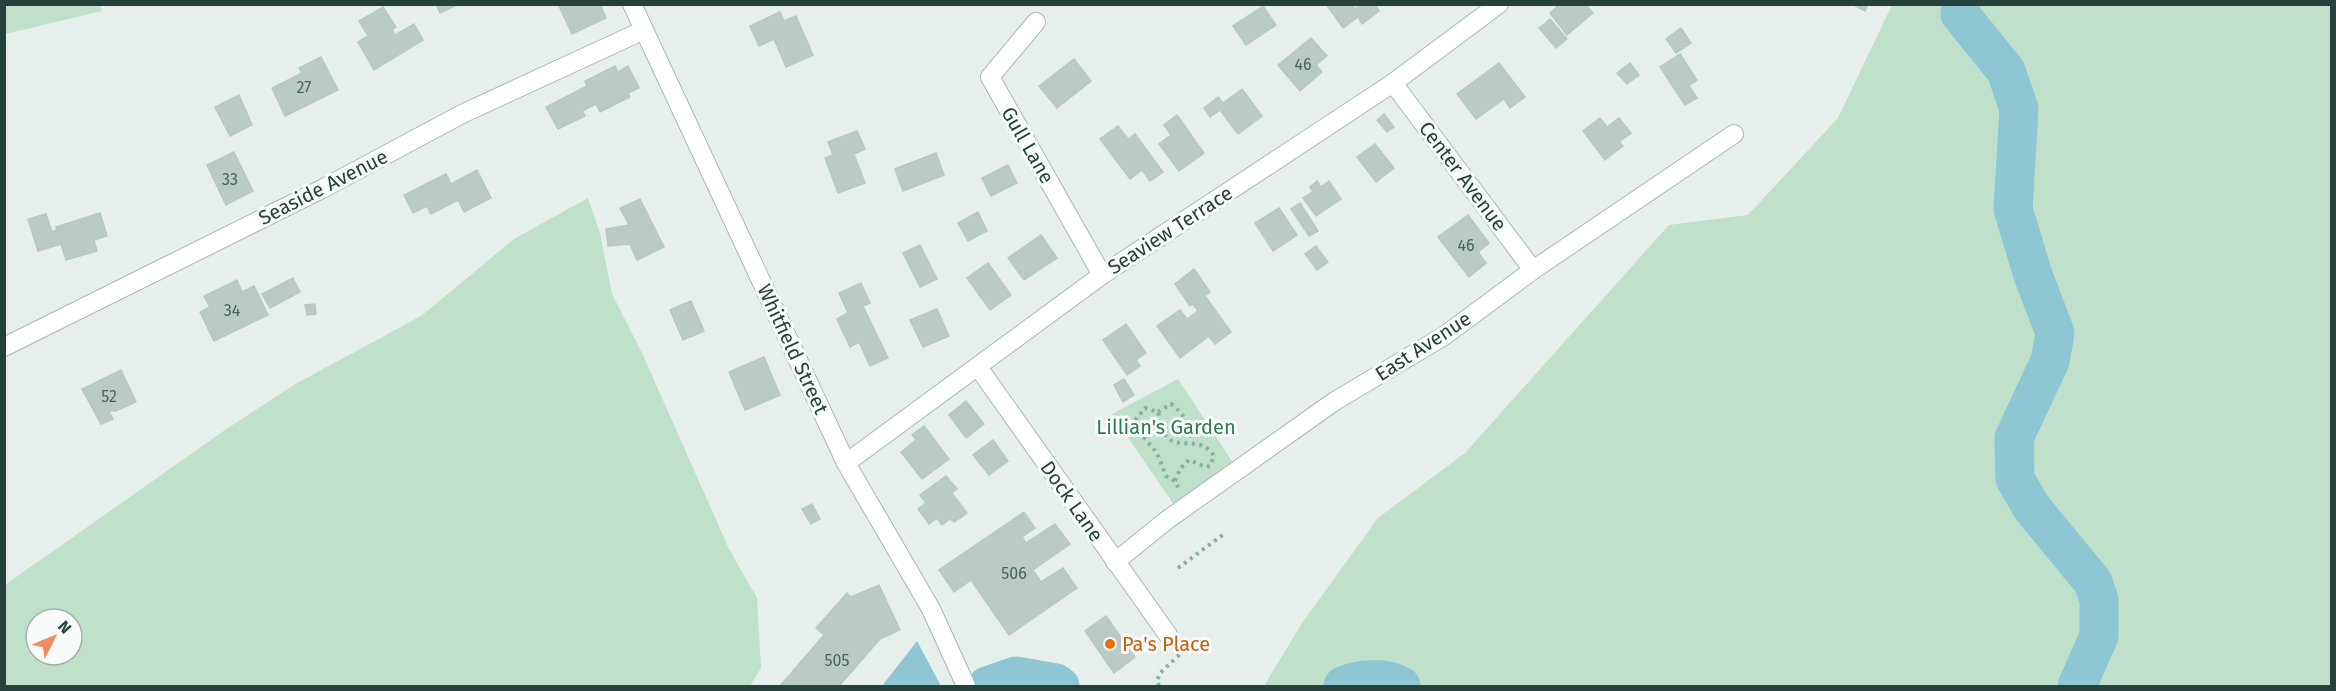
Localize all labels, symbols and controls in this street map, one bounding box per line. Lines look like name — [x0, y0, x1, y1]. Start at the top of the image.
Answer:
house number: 46 — [1294, 55, 1312, 74]
house number: 27 — [297, 78, 311, 97]
street label: Gull Lane — [996, 102, 1060, 188]
street label: Center Avenue — [1414, 117, 1512, 235]
street label: Seaside Avenue — [254, 144, 392, 230]
house number: 33 — [222, 170, 238, 189]
street label: Seaview Terrace — [1103, 181, 1237, 279]
house number: 46 — [1457, 236, 1475, 255]
street label: Whitfield Street — [752, 280, 834, 419]
house number: 34 — [224, 301, 241, 320]
street label: East Avenue — [1371, 306, 1475, 386]
house number: 52 — [101, 387, 117, 406]
park label: Lillian's Garden — [1096, 415, 1236, 439]
street label: Dock Lane — [1036, 456, 1108, 546]
house number: 506 — [1001, 564, 1027, 583]
north arrow — [24, 607, 84, 667]
text: N — [54, 617, 75, 637]
place label: Pa's Place — [1122, 632, 1210, 656]
marker: Pa's Place — [1103, 637, 1117, 651]
house number: 505 — [825, 651, 849, 670]

